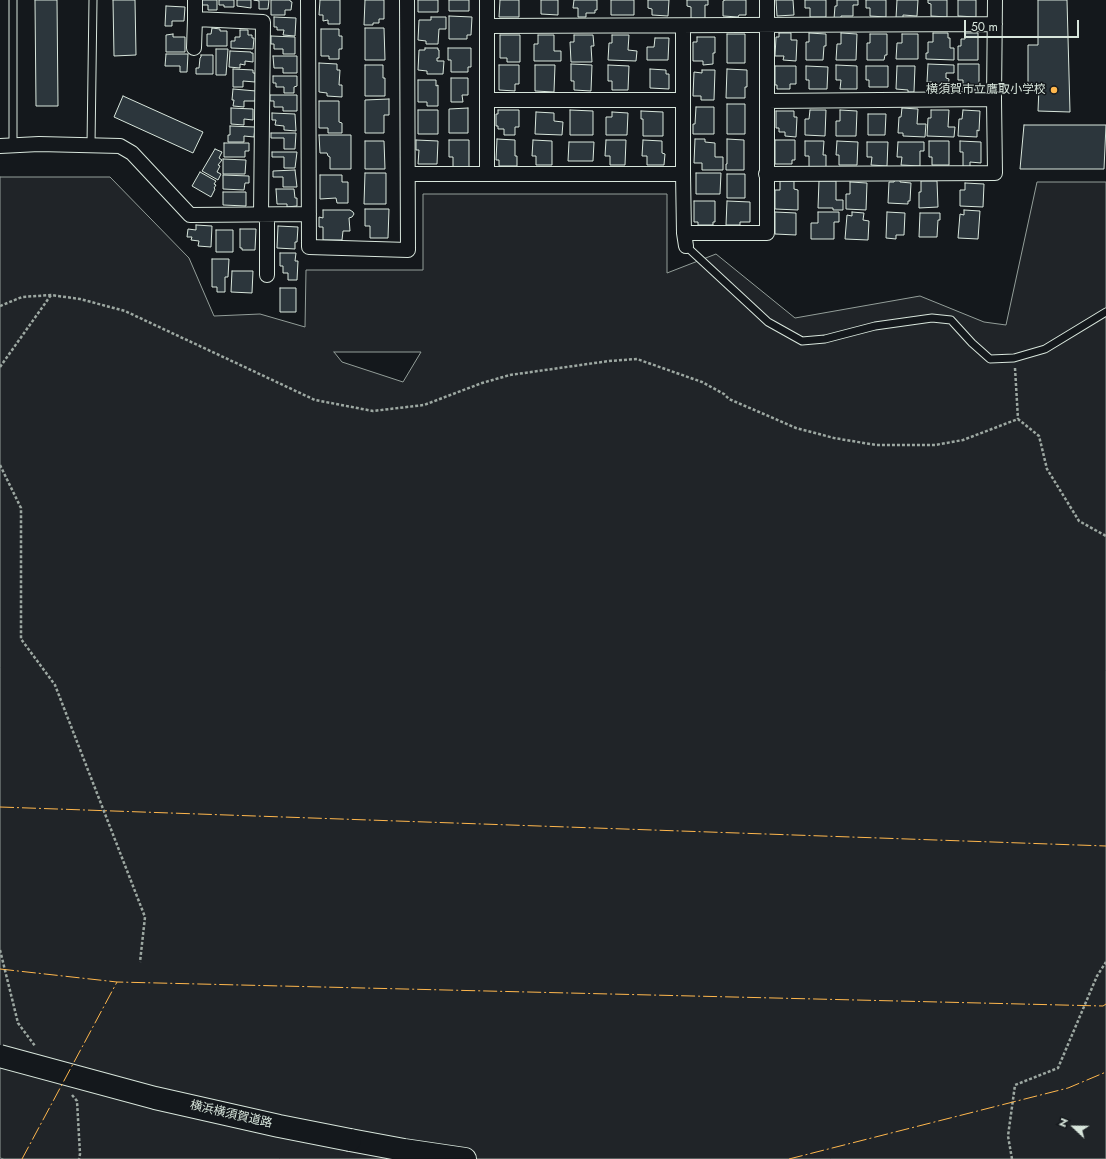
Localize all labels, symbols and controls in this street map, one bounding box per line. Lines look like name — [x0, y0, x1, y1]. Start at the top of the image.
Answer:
scale bar — [966, 12, 1081, 38]
text: 50 m — [971, 18, 998, 36]
place label: 横須賀市立鷹取小学校 — [926, 83, 1046, 97]
marker: 横須賀市立鷹取小学校 — [1049, 85, 1059, 95]
street label: 横浜横須賀道路 — [188, 1099, 274, 1131]
north arrow — [1054, 1107, 1094, 1147]
text: N — [1054, 1115, 1072, 1130]

